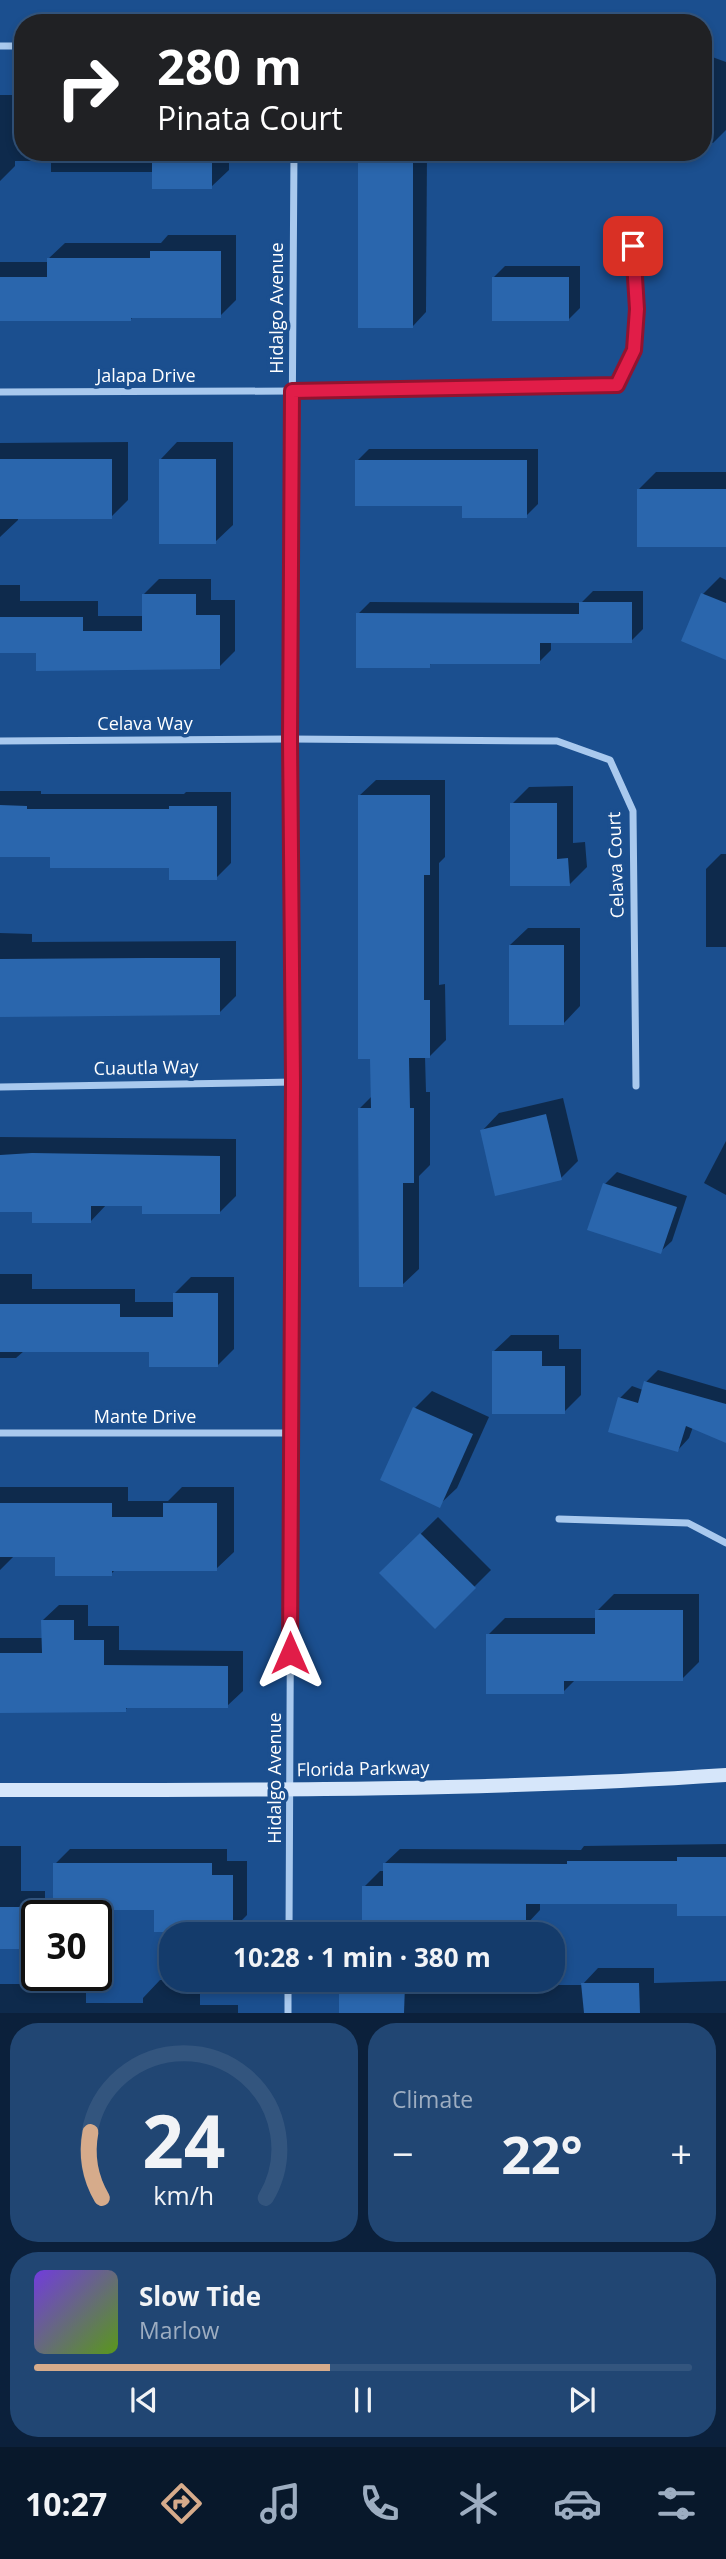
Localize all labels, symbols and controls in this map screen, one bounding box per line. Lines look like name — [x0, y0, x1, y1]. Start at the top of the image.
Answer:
text: 280 m — [157, 33, 302, 99]
icon: right — [42, 42, 133, 133]
text: Pinata Court — [157, 96, 343, 139]
pin — [603, 216, 663, 276]
icon: arrive — [614, 227, 652, 265]
street label: Hidalgo Avenue — [264, 242, 288, 374]
street label: Jalapa Drive — [94, 363, 196, 387]
street label: Celava Way — [97, 711, 194, 735]
street label: Celava Court — [601, 811, 629, 919]
street label: Cuautla Way — [93, 1054, 200, 1080]
street label: Mante Drive — [94, 1404, 196, 1428]
position arrow — [253, 1616, 327, 1690]
street label: Hidalgo Avenue — [262, 1712, 286, 1844]
street label: Florida Parkway — [296, 1755, 431, 1781]
speed limit sign: 30 — [21, 1900, 112, 1991]
text: 10:28 · 1 min · 380 m — [233, 1939, 491, 1975]
text: Climate — [392, 2083, 473, 2115]
text: 24 — [142, 2091, 226, 2190]
text: 22° — [501, 2118, 583, 2189]
text: − — [392, 2127, 414, 2179]
text: + — [670, 2127, 692, 2179]
text: km/h — [154, 2178, 214, 2212]
text: Slow Tide — [139, 2278, 261, 2314]
text: Marlow — [139, 2314, 219, 2346]
icon: previous — [125, 2381, 163, 2419]
icon: pause — [344, 2381, 382, 2419]
icon: next — [563, 2381, 601, 2419]
icon: directions — [157, 2479, 206, 2528]
icon: music — [256, 2479, 305, 2528]
icon: phone — [355, 2479, 404, 2528]
icon: climate — [454, 2479, 503, 2528]
icon: car — [553, 2479, 602, 2528]
icon: filters — [652, 2479, 701, 2528]
text: 10:27 — [25, 2482, 107, 2525]

